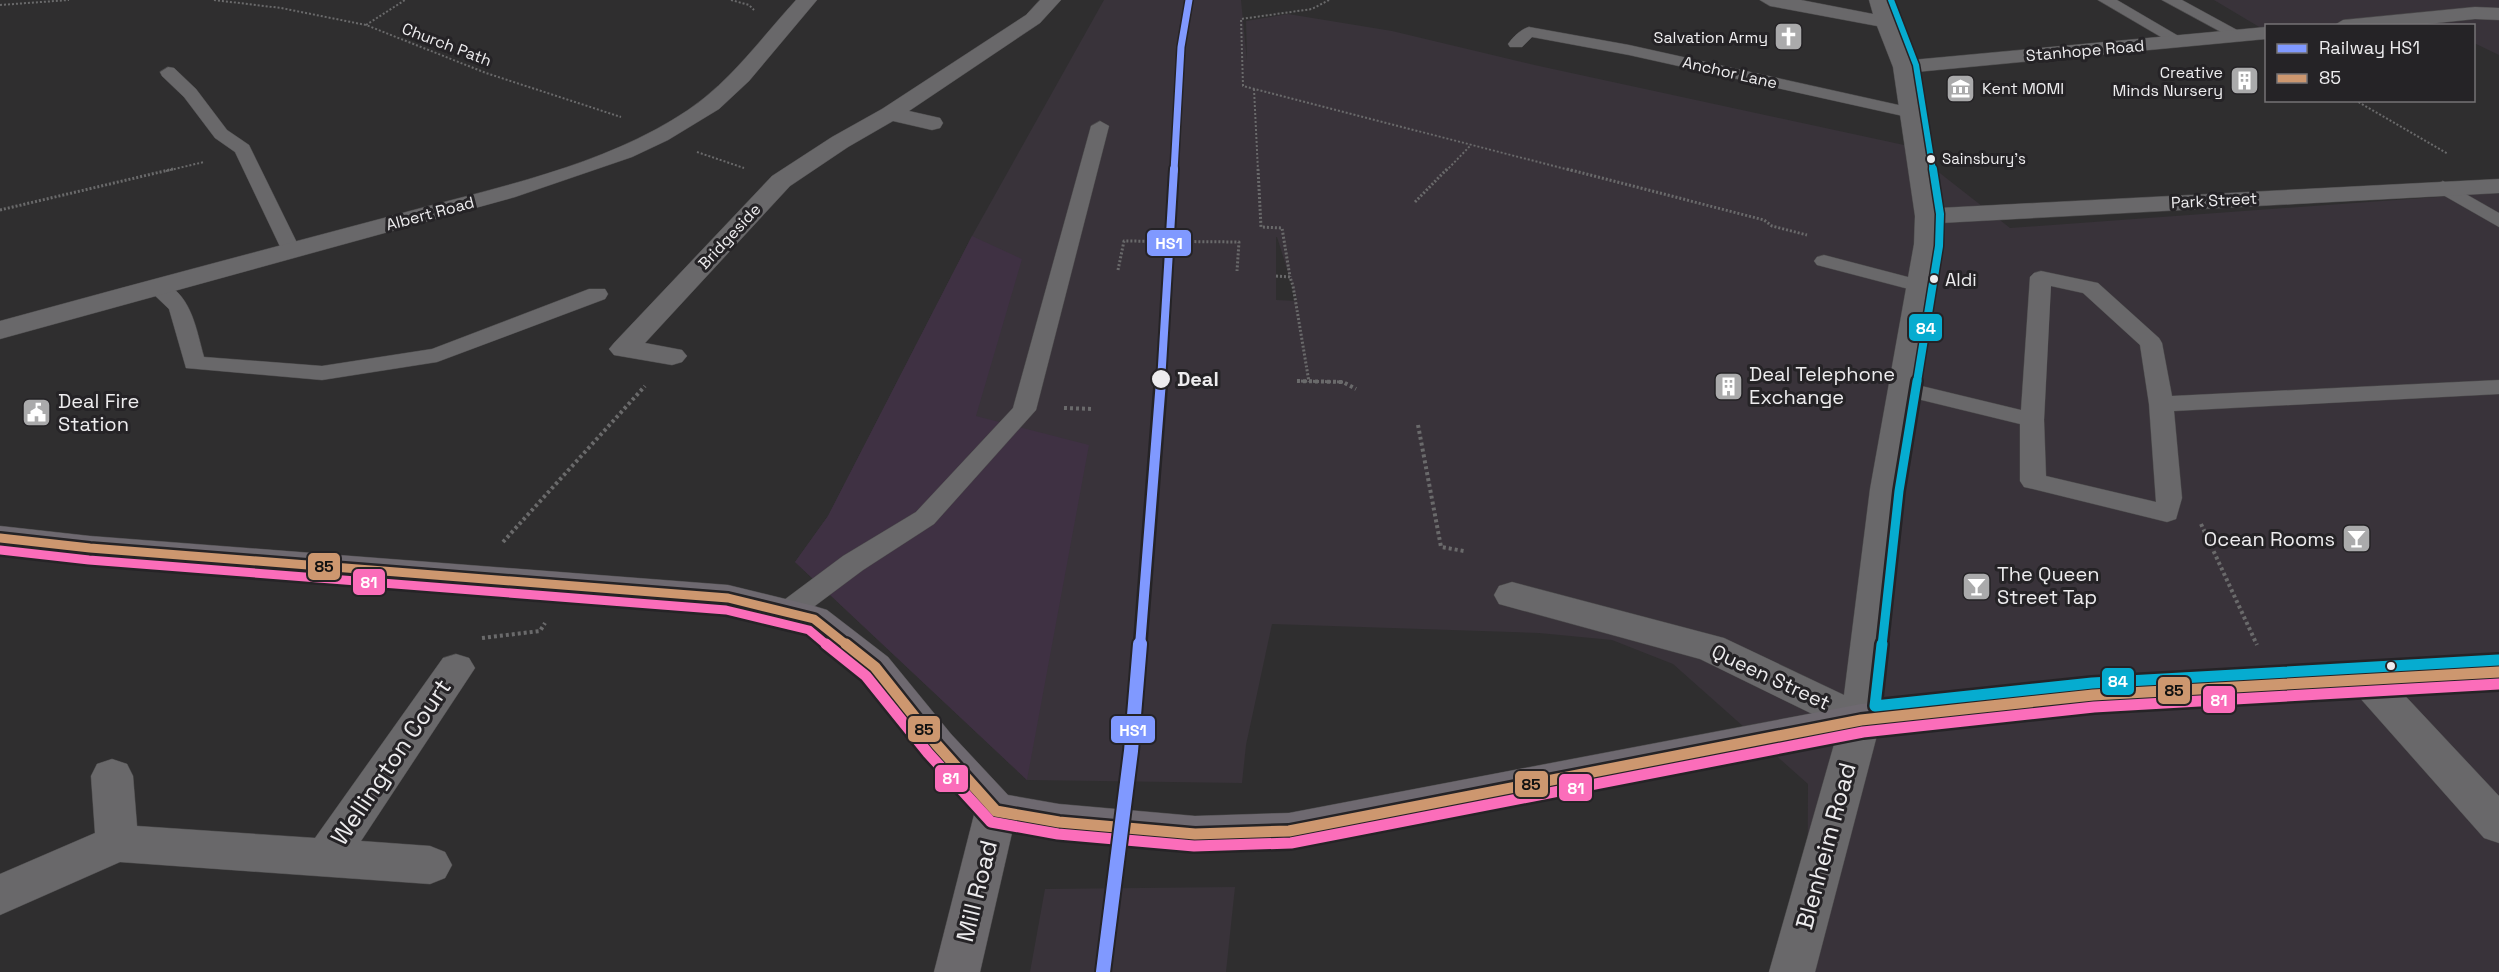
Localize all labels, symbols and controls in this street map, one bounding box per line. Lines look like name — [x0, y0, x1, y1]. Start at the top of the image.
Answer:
street label: Church Path — [399, 18, 495, 71]
church icon: Salvation Army — [1773, 21, 1805, 53]
legend — [2265, 24, 2475, 102]
place label: Salvation Army — [1654, 27, 1768, 48]
street label: Stanhope Road — [2025, 35, 2145, 66]
text: Railway HS1 — [2319, 36, 2420, 59]
street label: Anchor Lane — [1681, 51, 1779, 94]
place label: Creative Minds Nursery — [2113, 62, 2223, 101]
building icon: Creative Minds Nursery — [2228, 65, 2260, 97]
text: 85 — [2319, 66, 2341, 89]
museum icon: Kent MOMI — [1945, 72, 1977, 104]
place label: Kent MOMI — [1982, 78, 2064, 99]
place label: Sainsbury's — [1942, 149, 2026, 168]
marker: Sainsbury's — [1925, 153, 1937, 165]
street label: Park Street — [2170, 188, 2258, 213]
street label: Albert Road — [384, 192, 477, 235]
street label: Bridgeside — [693, 199, 765, 274]
line badge: HS1 — [1146, 229, 1192, 257]
text: HS1 — [1155, 233, 1183, 254]
place label: Aldi — [1945, 268, 1977, 291]
marker: Aldi — [1928, 273, 1940, 285]
line badge: 84 — [1908, 313, 1943, 342]
text: 84 — [1916, 318, 1936, 339]
place label: Deal Telephone Exchange — [1749, 361, 1895, 410]
place label: Deal — [1177, 366, 1219, 392]
marker: Deal — [1150, 368, 1172, 390]
building icon: Deal Telephone Exchange — [1712, 370, 1744, 402]
place label: Deal Fire Station — [58, 388, 139, 437]
public building icon: Deal Fire Station — [21, 397, 53, 429]
bar icon: Ocean Rooms — [2340, 523, 2372, 555]
place label: Ocean Rooms — [2204, 526, 2335, 552]
line badge: 85 — [307, 552, 341, 581]
text: 85 — [314, 556, 334, 577]
place label: The Queen Street Tap — [1997, 561, 2100, 610]
line badge: 81 — [352, 568, 386, 596]
bar icon: The Queen Street Tap — [1960, 570, 1992, 602]
text: 81 — [361, 572, 377, 593]
street label: Queen Street — [1708, 638, 1834, 716]
unlabelled marker — [2385, 660, 2397, 672]
line badge: 84 — [2101, 667, 2135, 696]
text: 84 — [2108, 671, 2128, 692]
street label: Wellington Court — [323, 673, 458, 851]
line badge: 85 — [2157, 676, 2191, 705]
text: 85 — [2164, 680, 2184, 701]
line badge: 81 — [2202, 685, 2236, 714]
text: 81 — [2211, 690, 2227, 711]
line badge: 85 — [907, 715, 941, 743]
line badge: HS1 — [1110, 715, 1156, 744]
text: 85 — [914, 719, 934, 740]
text: HS1 — [1119, 720, 1147, 741]
street label: Blenheim Road — [1788, 759, 1863, 933]
line badge: 81 — [934, 764, 969, 793]
text: 81 — [943, 768, 959, 789]
line badge: 85 — [1514, 770, 1549, 798]
line badge: 81 — [1558, 773, 1593, 802]
text: 85 — [1521, 774, 1541, 795]
text: 81 — [1568, 778, 1584, 799]
street label: Mill Road — [949, 837, 1004, 945]

